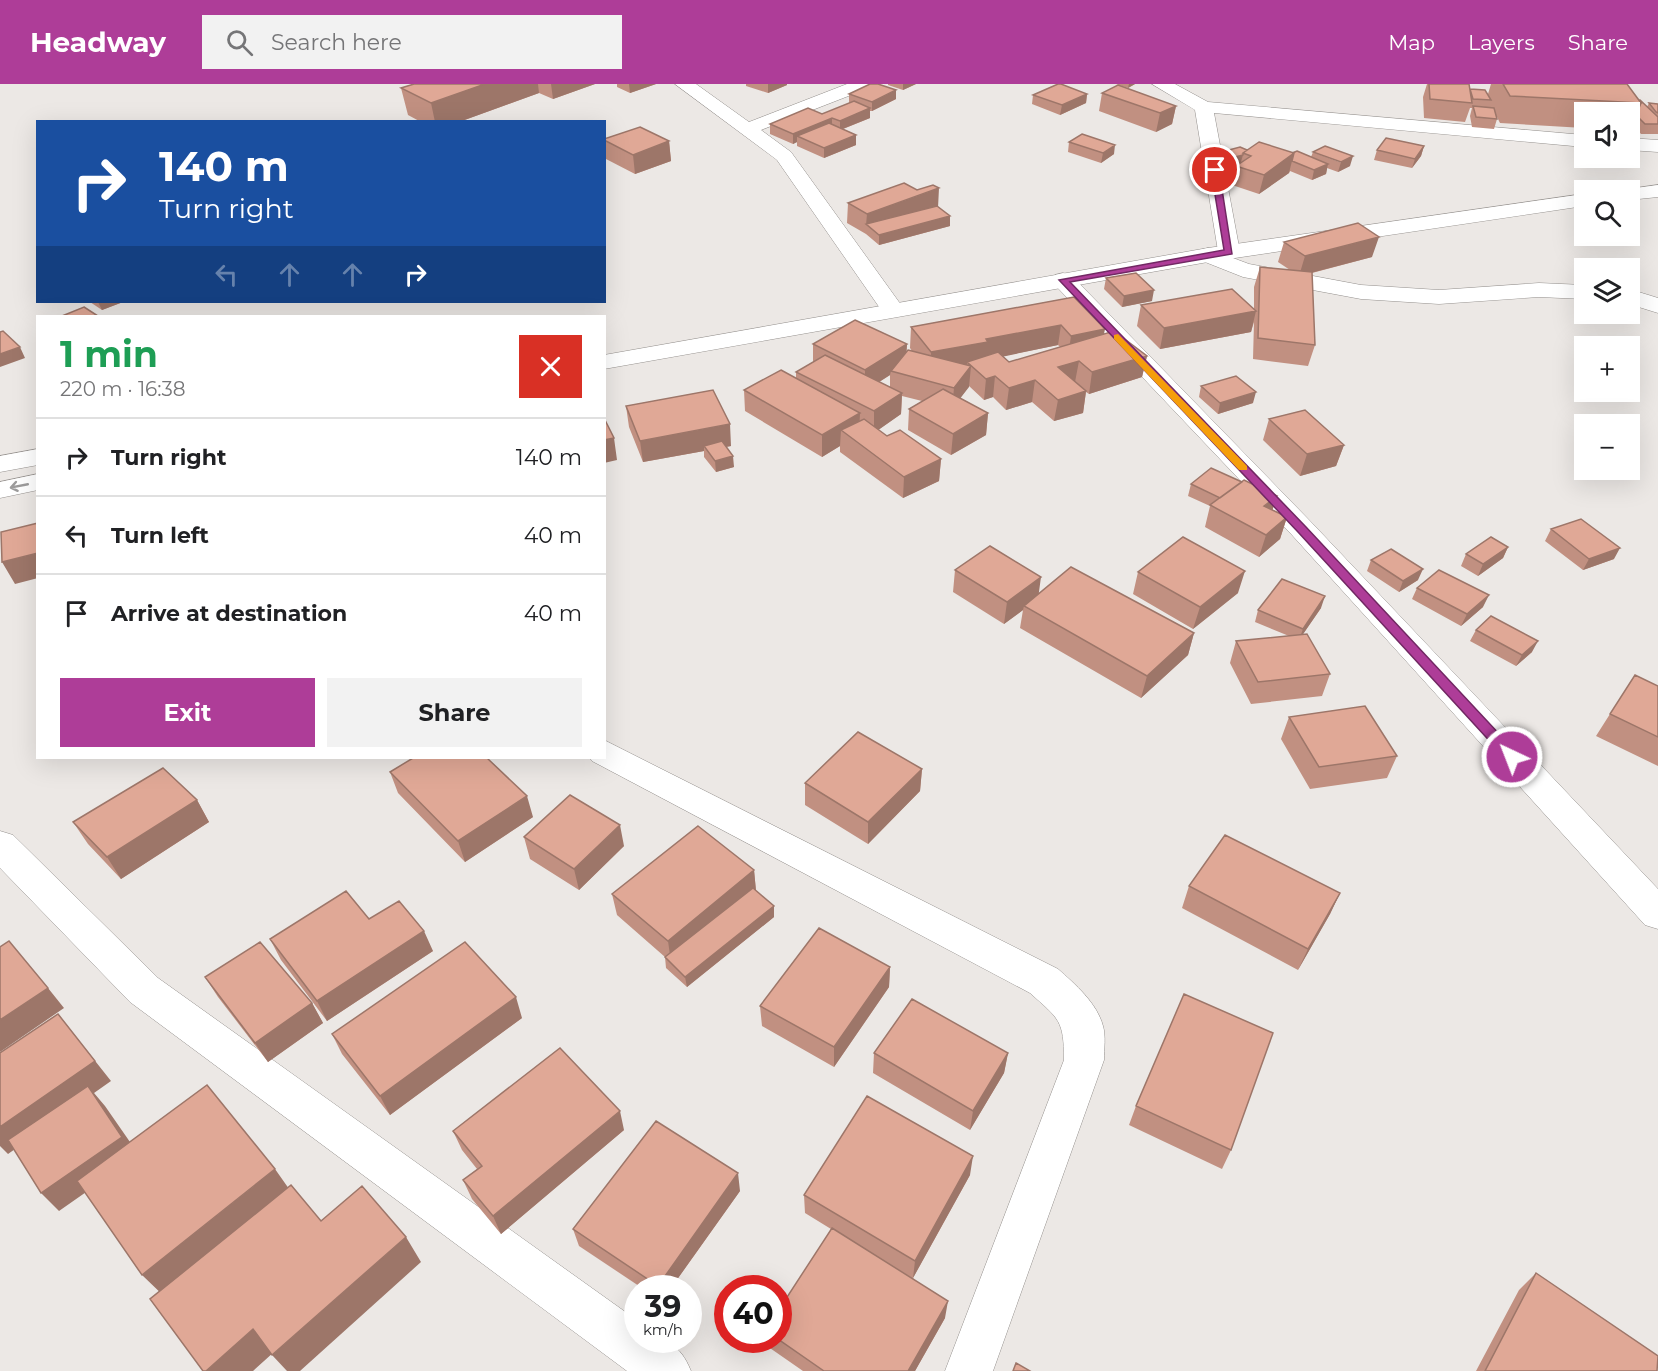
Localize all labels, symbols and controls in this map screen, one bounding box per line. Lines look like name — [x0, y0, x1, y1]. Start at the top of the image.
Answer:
search box — [202, 15, 622, 69]
text: Headway — [30, 25, 166, 59]
icon: search — [223, 26, 256, 59]
text: Search here — [271, 29, 402, 56]
text: Map — [1388, 30, 1435, 55]
text: Layers — [1468, 30, 1535, 55]
text: Share — [1568, 30, 1628, 55]
map controls — [1574, 102, 1640, 480]
button: sound — [1574, 102, 1640, 168]
text: 140 m — [159, 140, 289, 192]
icon: right — [60, 144, 138, 222]
pin — [1189, 144, 1240, 195]
icon: arrive — [1198, 153, 1231, 186]
button: search — [1574, 180, 1640, 246]
text: Turn right — [159, 192, 294, 225]
icon: left — [210, 258, 243, 291]
icon: ahead — [273, 258, 306, 291]
icon: ahead — [336, 258, 369, 291]
icon: right — [399, 258, 432, 291]
button: layers — [1574, 258, 1640, 324]
text: 1 min — [60, 332, 158, 376]
button: close — [519, 335, 582, 398]
button: + — [1574, 336, 1640, 402]
text: 220 m · 16:38 — [60, 377, 186, 401]
button: − — [1574, 414, 1640, 480]
icon: right — [60, 441, 93, 474]
text: Turn right — [111, 444, 226, 471]
text: 140 m — [516, 444, 582, 471]
one-way arrow — [9, 481, 29, 492]
icon: left — [60, 519, 93, 552]
text: Turn left — [111, 522, 209, 549]
text: 40 m — [524, 522, 582, 549]
icon: arrive — [60, 597, 93, 630]
text: Arrive at destination — [111, 600, 347, 627]
text: 40 m — [524, 600, 582, 627]
button: Exit — [60, 678, 315, 747]
button: Share — [327, 678, 582, 747]
position arrow — [1480, 725, 1544, 789]
speed limit sign: 40 — [714, 1275, 792, 1353]
text: 39 — [645, 1288, 681, 1325]
text: km/h — [643, 1320, 683, 1339]

